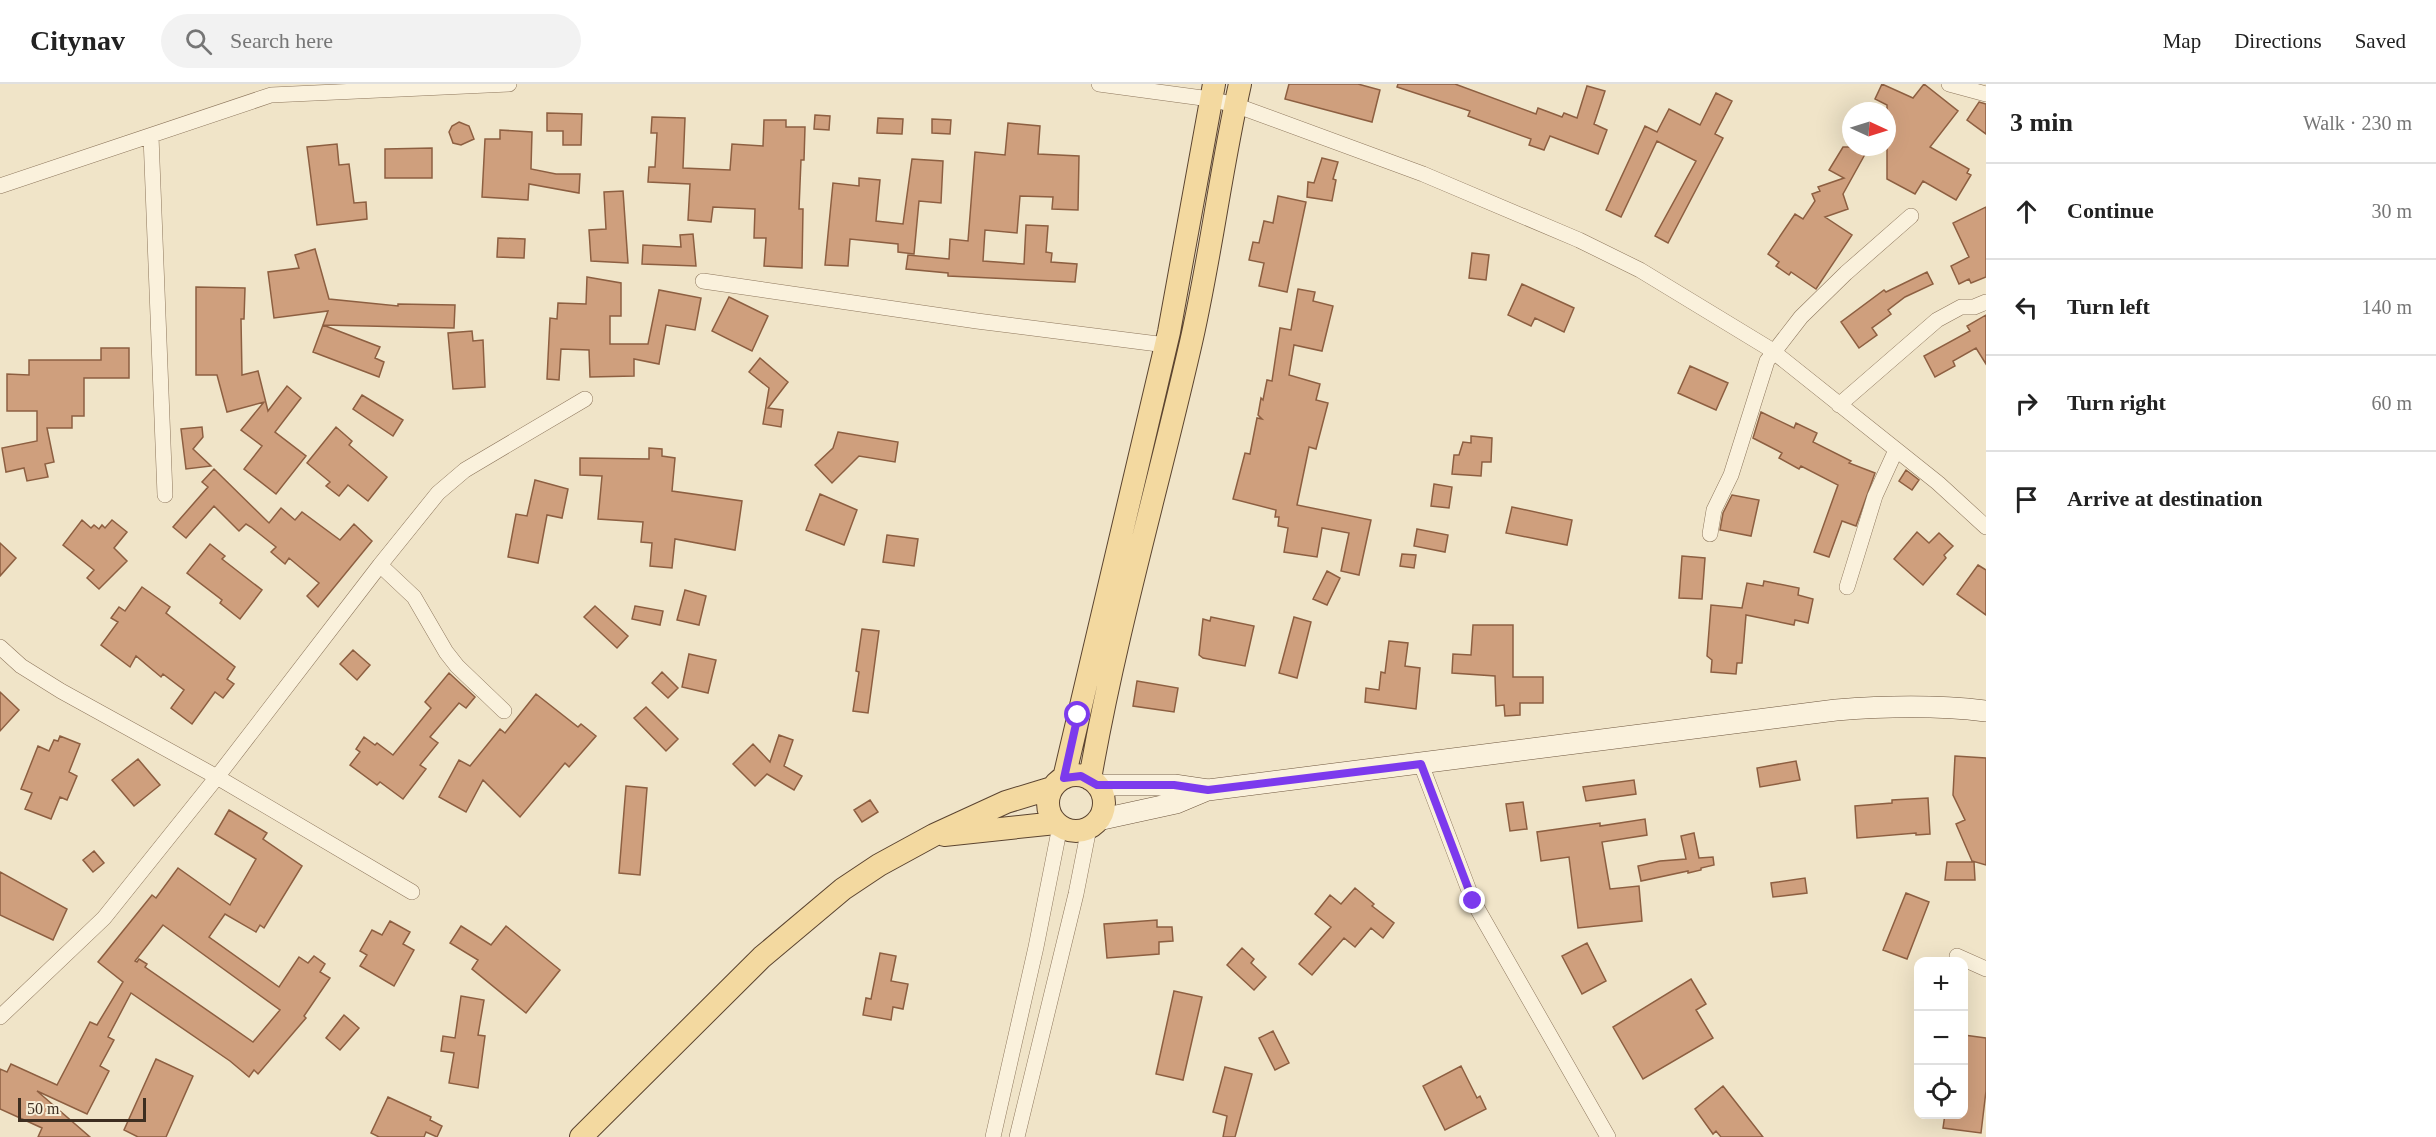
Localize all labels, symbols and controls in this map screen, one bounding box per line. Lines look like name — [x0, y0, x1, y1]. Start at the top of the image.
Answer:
search box — [161, 14, 581, 68]
text: Citynav — [30, 25, 125, 56]
icon: search — [182, 25, 215, 58]
text: Search here — [230, 28, 333, 53]
text: Map — [2163, 29, 2201, 53]
text: Directions — [2234, 29, 2322, 53]
text: Saved — [2355, 29, 2406, 53]
north arrow — [1842, 102, 1896, 156]
text: 3 min — [2010, 108, 2073, 137]
text: Walk · 230 m — [2303, 112, 2412, 134]
icon: ahead — [2010, 195, 2043, 228]
text: Continue — [2067, 198, 2154, 223]
text: 30 m — [2371, 200, 2412, 222]
icon: left — [2010, 291, 2043, 324]
text: Turn left — [2067, 294, 2150, 319]
text: 140 m — [2361, 296, 2412, 318]
icon: right — [2010, 387, 2043, 420]
text: Turn right — [2067, 390, 2166, 415]
text: 60 m — [2371, 392, 2412, 414]
icon: arrive — [2010, 483, 2043, 516]
text: Arrive at destination — [2067, 486, 2263, 511]
route start — [1064, 701, 1090, 727]
route end — [1459, 887, 1485, 913]
map controls — [1914, 957, 1968, 1119]
button: + — [1914, 957, 1968, 1011]
button: − — [1914, 1011, 1968, 1065]
button: locate — [1914, 1065, 1968, 1119]
scale bar — [18, 1095, 146, 1122]
text: 50 m — [27, 1100, 59, 1117]

